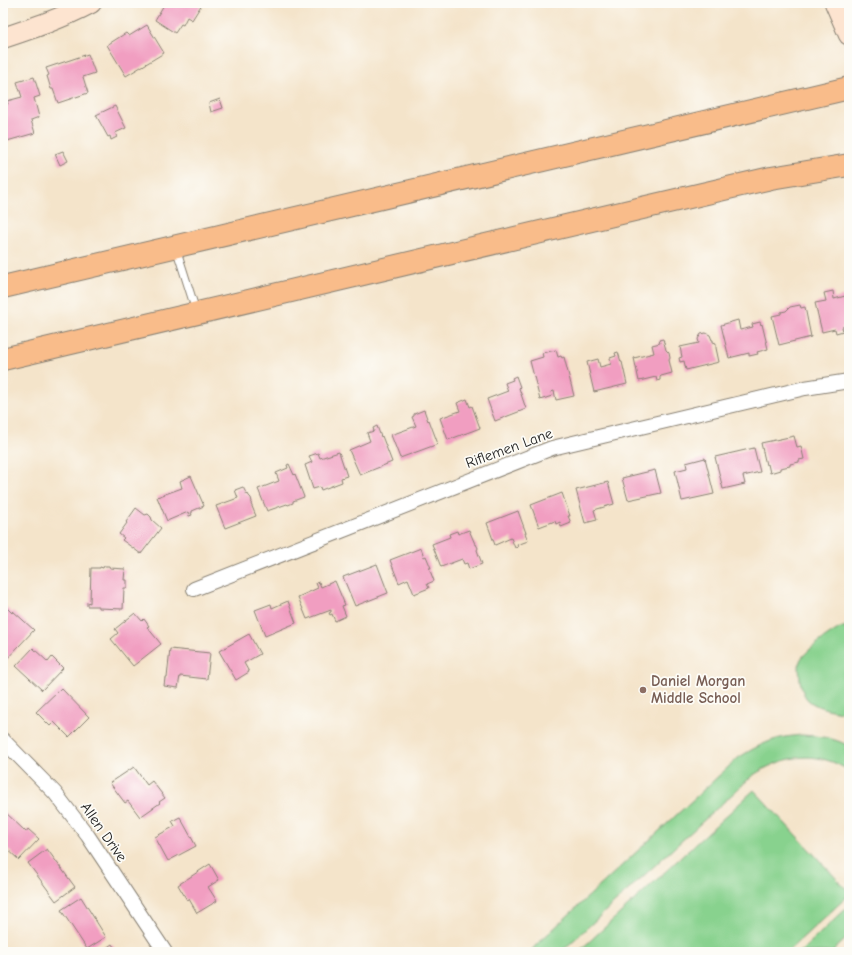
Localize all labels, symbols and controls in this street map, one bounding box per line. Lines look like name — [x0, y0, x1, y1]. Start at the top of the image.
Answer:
street label: Riflemen Lane — [463, 424, 555, 472]
place label: Daniel Morgan Middle School — [651, 672, 745, 707]
marker: Daniel Morgan Middle School — [638, 685, 648, 695]
street label: Allen Drive — [77, 799, 131, 866]

